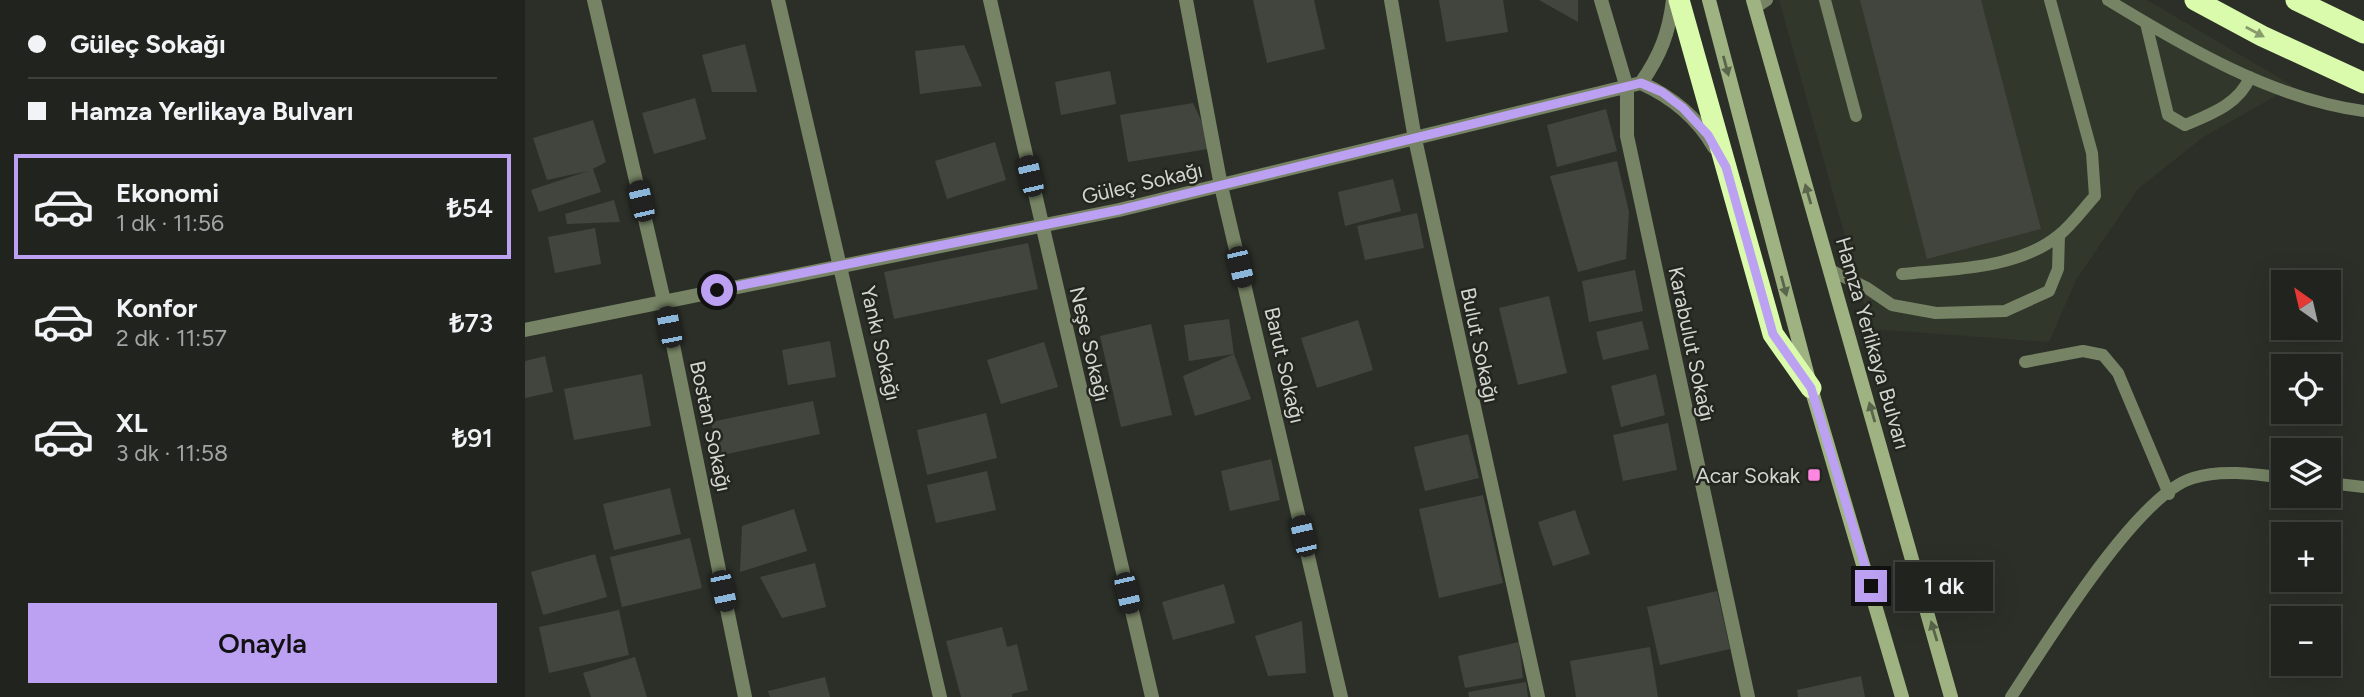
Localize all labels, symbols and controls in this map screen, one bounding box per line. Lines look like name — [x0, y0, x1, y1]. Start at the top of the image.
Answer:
one-way arrow — [2246, 26, 2266, 38]
text: Güleç Sokağı — [70, 28, 226, 60]
one-way arrow — [1721, 55, 1732, 77]
text: Hamza Yerlikaya Bulvarı — [70, 95, 354, 127]
car — [1016, 153, 1045, 199]
street label: Güleç Sokağı — [1079, 157, 1205, 209]
icon: car — [32, 175, 95, 238]
text: Ekonomi — [116, 177, 219, 209]
car — [627, 178, 656, 224]
one-way arrow — [1802, 183, 1812, 204]
text: ₺54 — [447, 192, 493, 224]
text: 1 dk · 11:56 — [116, 209, 224, 237]
street label: Hamza Yerlikaya Bulvarı — [1831, 234, 1915, 452]
car — [1226, 244, 1255, 290]
street label: Karabulut Sokağı — [1663, 264, 1721, 424]
north arrow — [2271, 270, 2341, 340]
map controls — [2271, 270, 2341, 676]
route start — [701, 274, 733, 306]
one-way arrow — [1779, 275, 1790, 297]
street label: Yankı Sokağı — [856, 283, 906, 403]
street label: Neşe Sokağı — [1065, 284, 1115, 404]
street label: Bulut Sokağı — [1456, 285, 1504, 405]
icon: car — [32, 290, 95, 353]
text: Konfor — [116, 292, 197, 324]
car — [655, 304, 684, 350]
street label: Barut Sokağı — [1259, 304, 1311, 426]
text: ₺73 — [450, 307, 493, 339]
text: 2 dk · 11:57 — [116, 324, 227, 352]
button: locate — [2271, 354, 2341, 424]
street label: Bostan Sokağı — [685, 358, 737, 494]
one-way arrow — [1866, 402, 1876, 423]
icon: car — [32, 405, 95, 468]
text: XL — [116, 407, 148, 439]
text: ₺91 — [452, 422, 493, 454]
button: layers — [2271, 438, 2341, 508]
text: 3 dk · 11:58 — [116, 439, 228, 467]
place label: Acar Sokak — [1696, 463, 1801, 488]
marker: Acar Sokak — [1806, 467, 1822, 483]
car — [1289, 513, 1318, 559]
button: + — [2271, 522, 2341, 592]
callout: 1 dk — [1895, 562, 1993, 610]
car — [709, 568, 738, 614]
car — [1113, 570, 1142, 616]
route end — [1855, 570, 1887, 602]
text: 1 dk — [1924, 572, 1964, 600]
button: Onayla — [28, 603, 497, 683]
button: − — [2271, 606, 2341, 676]
one-way arrow — [1928, 620, 1938, 641]

